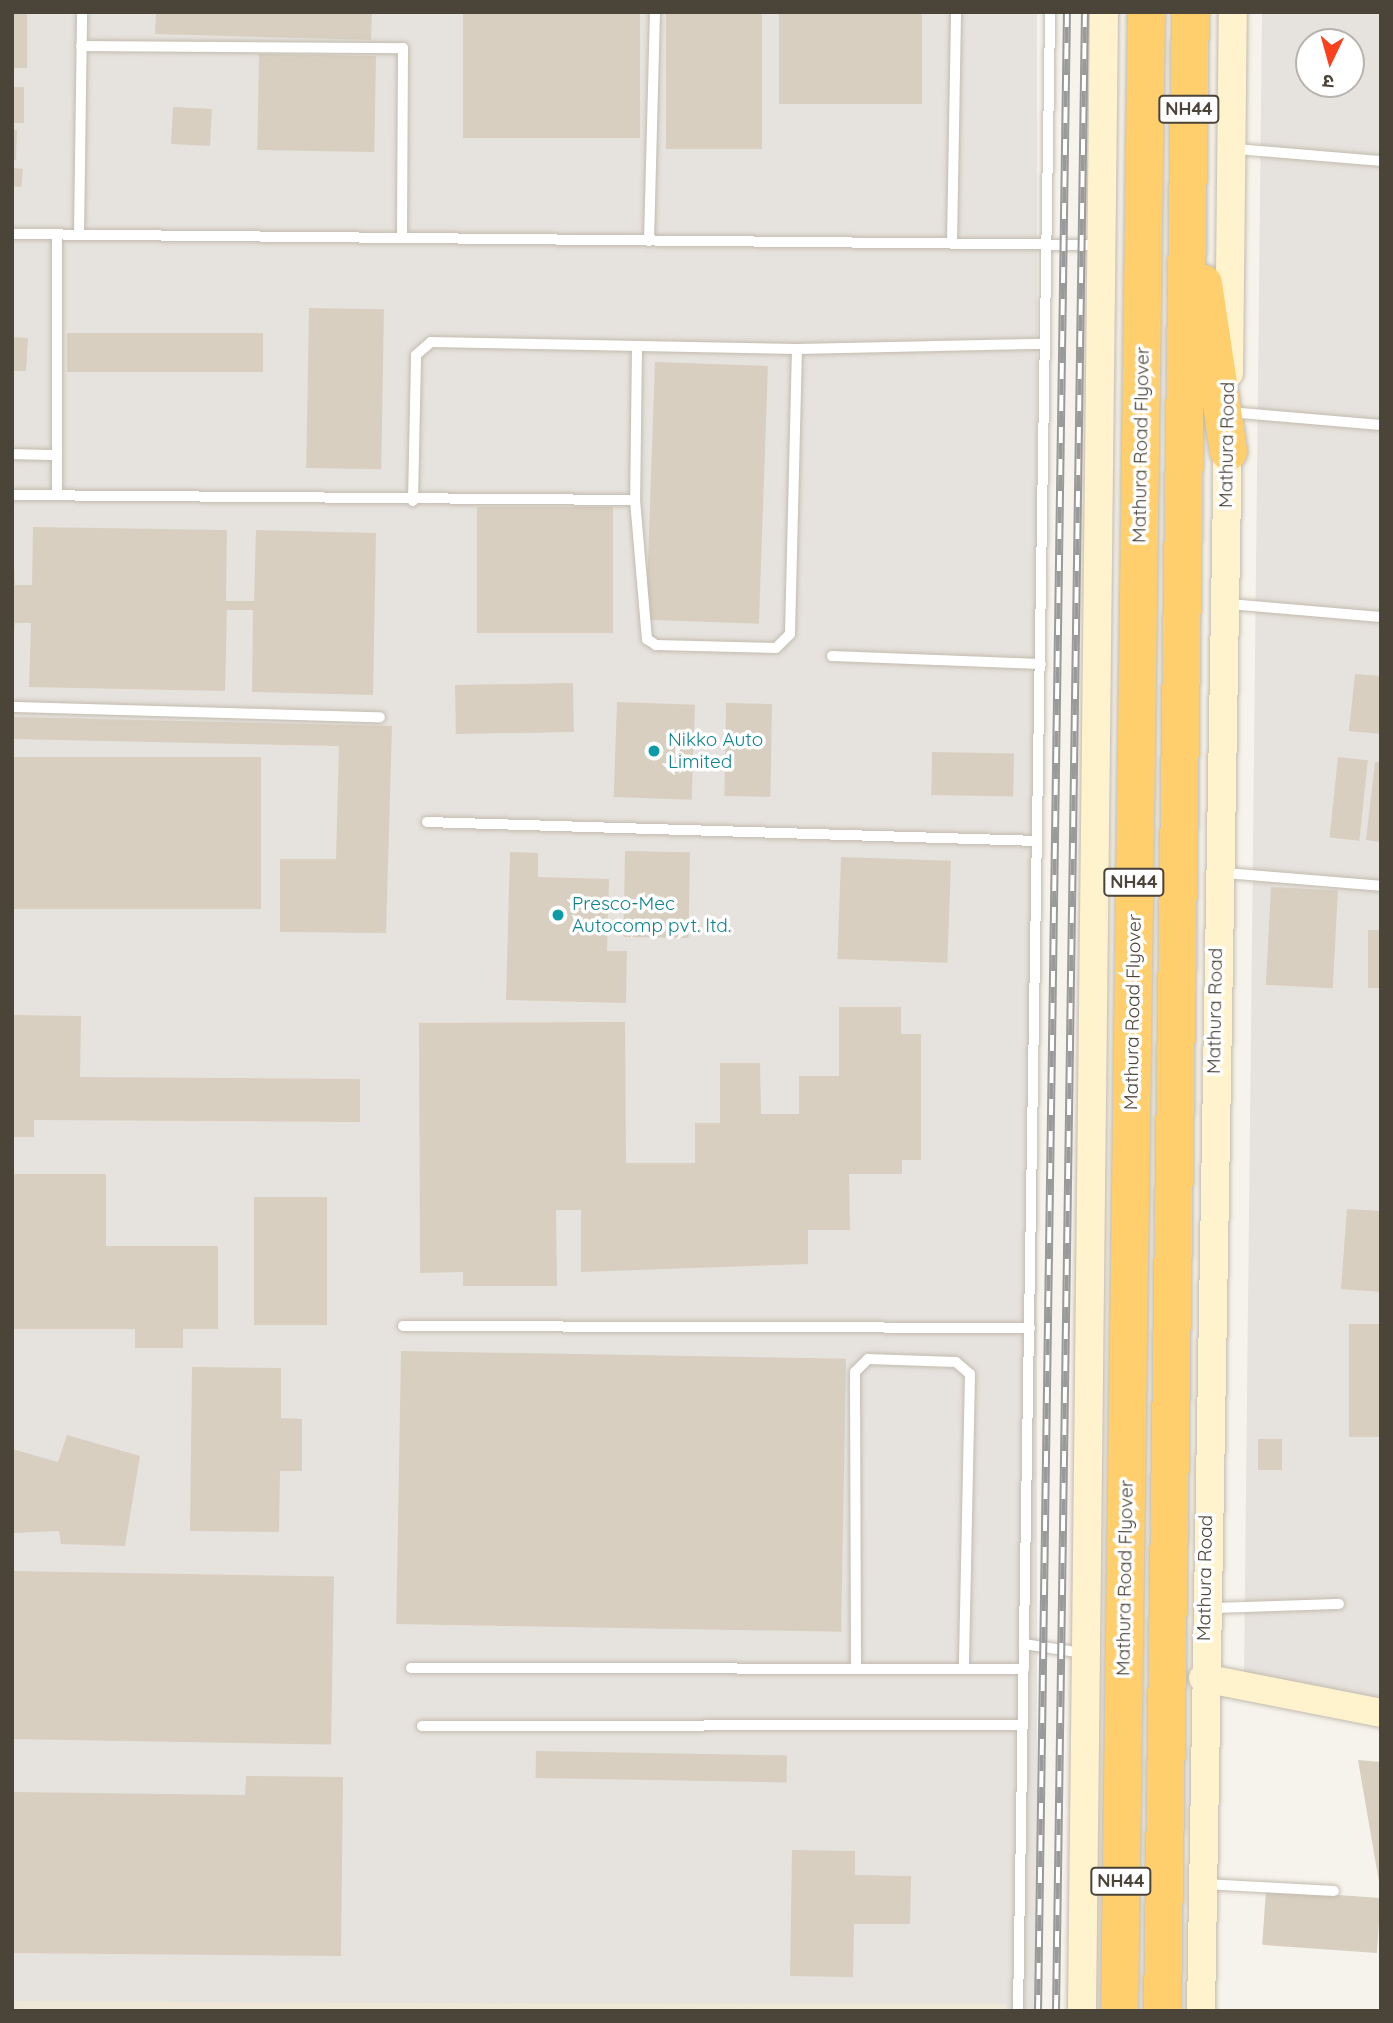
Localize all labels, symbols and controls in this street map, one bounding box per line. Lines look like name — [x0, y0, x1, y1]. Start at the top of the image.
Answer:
north arrow — [1295, 28, 1365, 98]
text: उ — [1322, 69, 1335, 94]
road number: NH44 — [1158, 94, 1220, 124]
street label: Mathura Road Flyover — [1128, 347, 1154, 543]
street label: Mathura Road — [1215, 382, 1239, 508]
place label: Nikko Auto Limited — [668, 729, 763, 773]
marker: Nikko Auto Limited — [646, 743, 662, 759]
road number: NH44 — [1102, 868, 1166, 897]
place label: Presco-Mec Autocomp pvt. ltd. — [572, 893, 731, 937]
marker: Presco-Mec Autocomp pvt. ltd. — [550, 907, 566, 923]
street label: Mathura Road Flyover — [1120, 914, 1146, 1110]
street label: Mathura Road — [1203, 948, 1227, 1074]
street label: Mathura Road Flyover — [1112, 1480, 1138, 1676]
street label: Mathura Road — [1193, 1515, 1217, 1641]
road number: NH44 — [1090, 1867, 1152, 1896]

